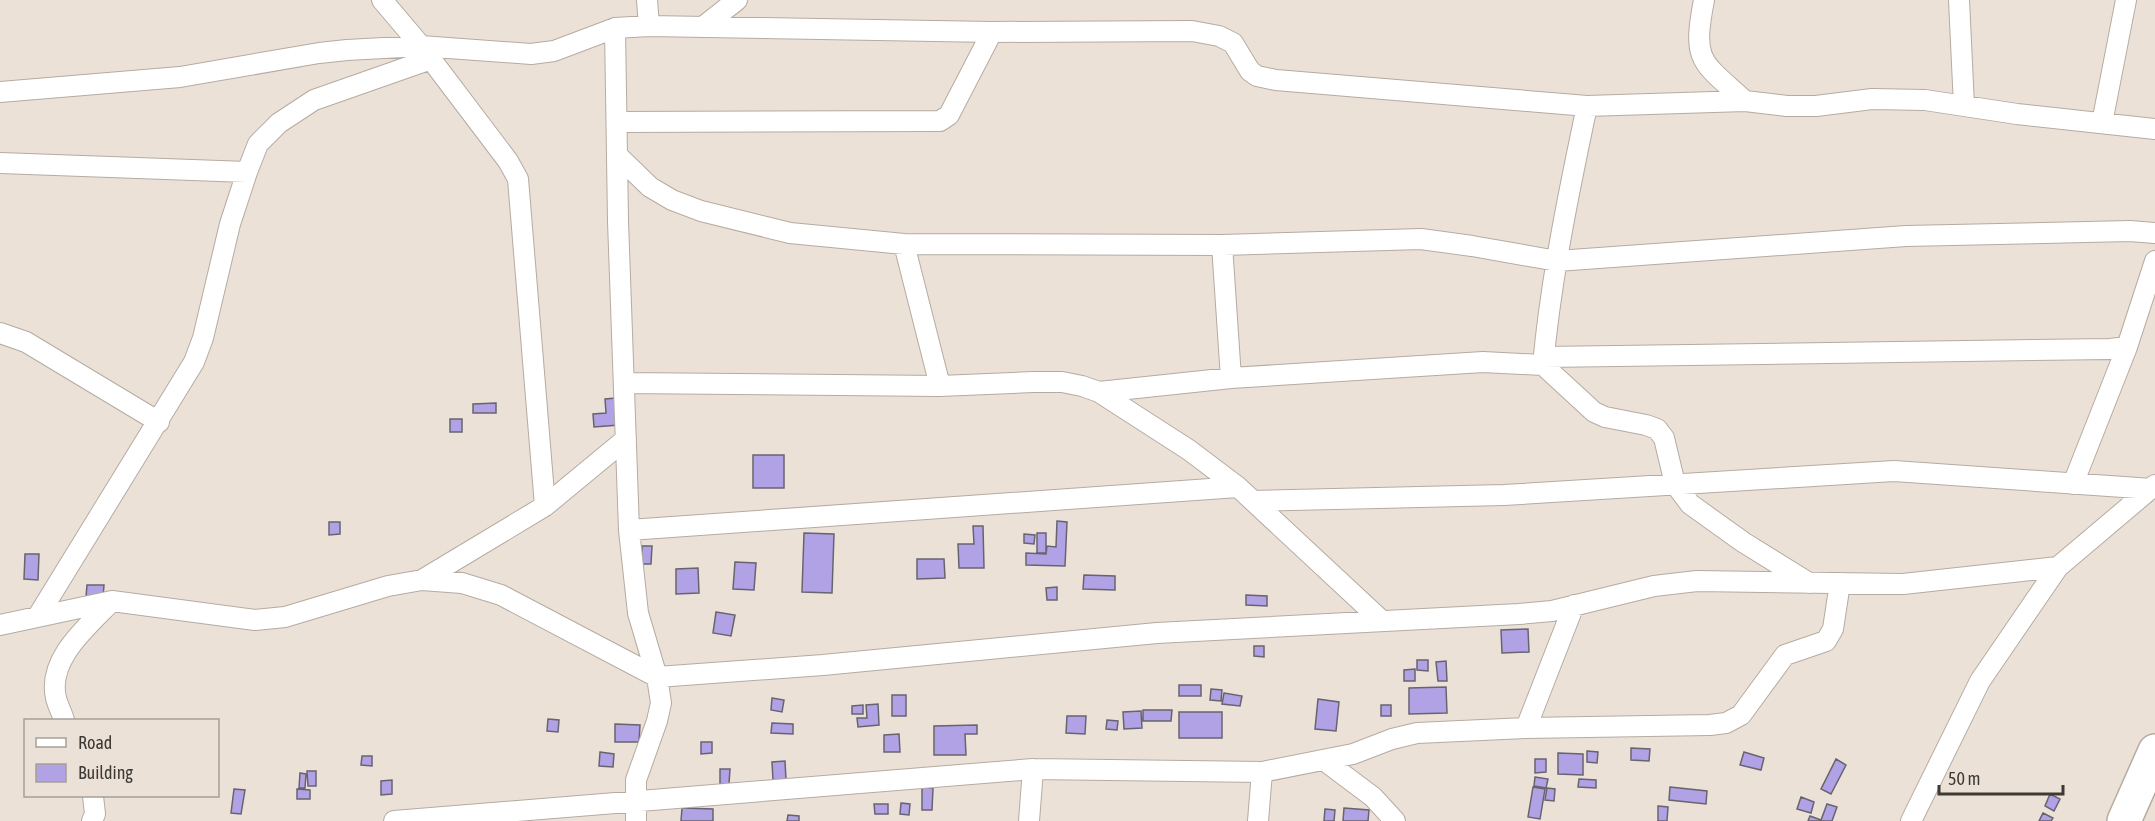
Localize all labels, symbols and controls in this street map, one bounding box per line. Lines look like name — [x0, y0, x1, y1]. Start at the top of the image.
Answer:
legend — [24, 719, 219, 797]
text: Road — [78, 732, 112, 753]
scale bar — [1939, 758, 2064, 796]
text: Building — [78, 762, 133, 783]
text: 50 m — [1948, 768, 1980, 789]

